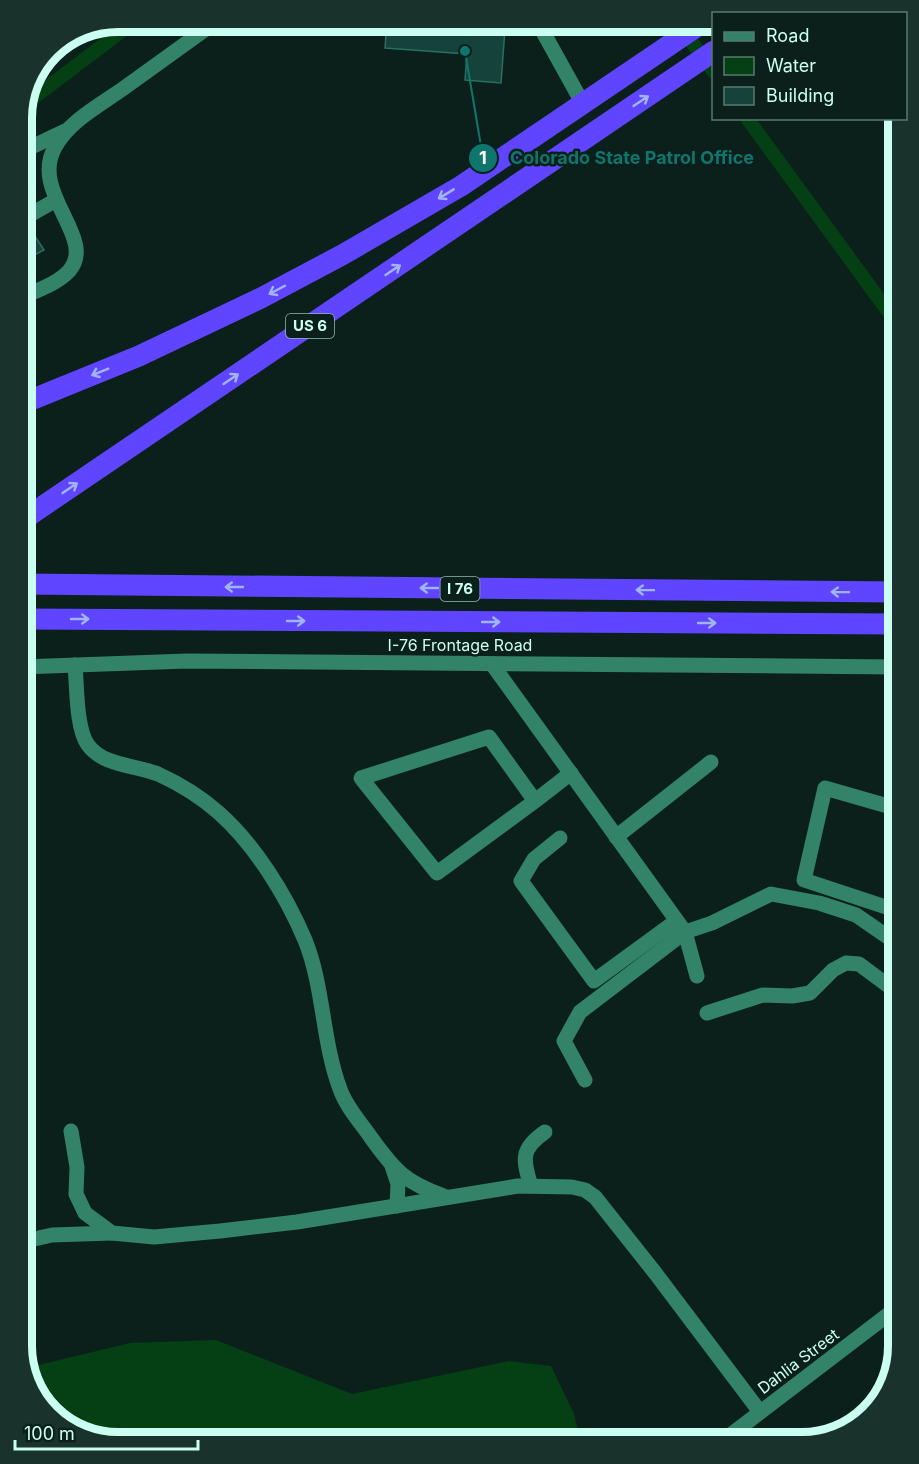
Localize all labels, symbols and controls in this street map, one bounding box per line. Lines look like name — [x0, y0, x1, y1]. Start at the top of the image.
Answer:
legend — [712, 12, 907, 120]
text: Road — [766, 25, 809, 46]
text: Water — [766, 55, 816, 76]
text: Building — [766, 85, 834, 106]
one-way arrow — [632, 94, 649, 107]
callout: Colorado State Patrol Office — [468, 140, 766, 176]
text: 1 — [479, 147, 487, 168]
text: Colorado State Patrol Office — [510, 147, 754, 168]
one-way arrow — [438, 188, 455, 200]
one-way arrow — [384, 264, 400, 276]
one-way arrow — [268, 285, 286, 296]
road number: US 6 — [286, 314, 334, 338]
one-way arrow — [91, 367, 109, 378]
one-way arrow — [222, 373, 239, 385]
one-way arrow — [61, 482, 77, 494]
road number: I 76 — [440, 577, 480, 601]
one-way arrow — [224, 581, 244, 593]
one-way arrow — [419, 582, 439, 594]
one-way arrow — [635, 584, 655, 596]
one-way arrow — [830, 586, 850, 598]
one-way arrow — [69, 613, 89, 625]
one-way arrow — [285, 615, 305, 627]
one-way arrow — [480, 616, 500, 628]
one-way arrow — [696, 617, 716, 629]
street label: I-76 Frontage Road — [388, 635, 532, 655]
street label: Dahlia Street — [753, 1324, 843, 1398]
scale bar — [15, 1413, 198, 1451]
text: 100 m — [24, 1423, 75, 1444]

